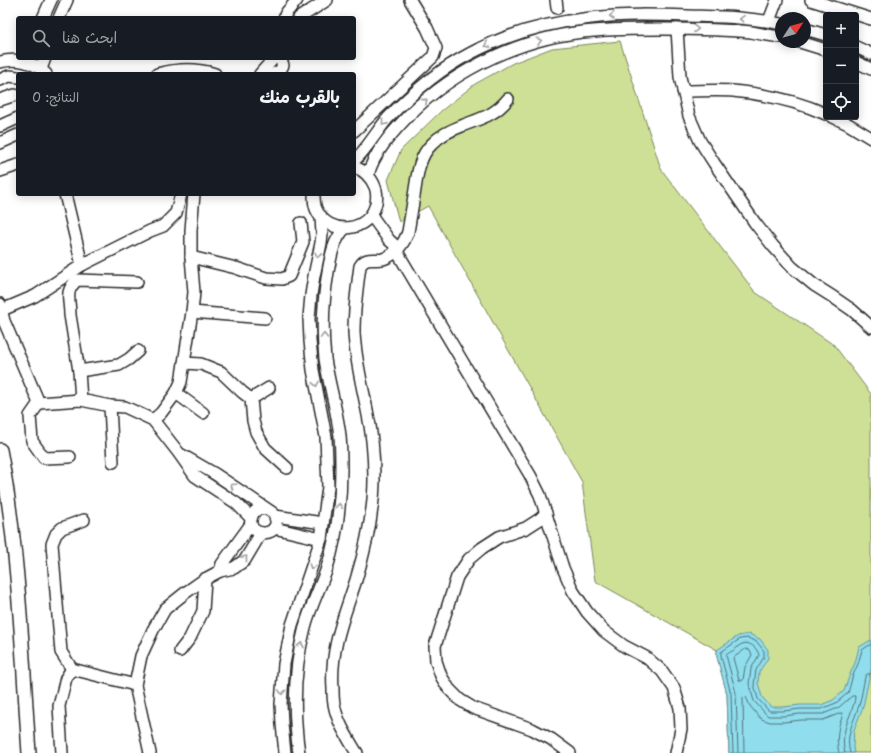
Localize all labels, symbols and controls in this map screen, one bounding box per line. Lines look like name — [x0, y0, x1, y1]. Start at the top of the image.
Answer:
one-way arrow — [609, 12, 615, 21]
north arrow — [775, 12, 811, 48]
map controls — [823, 12, 859, 120]
button: + — [823, 12, 859, 48]
one-way arrow — [739, 15, 745, 24]
search box — [16, 16, 356, 60]
one-way arrow — [693, 25, 699, 33]
icon: search — [30, 27, 52, 49]
text: ابحث هنا — [62, 28, 117, 48]
one-way arrow — [535, 37, 542, 46]
one-way arrow — [483, 41, 490, 49]
button: − — [823, 48, 859, 84]
button: locate — [823, 84, 859, 120]
text: بالقرب منك — [260, 86, 340, 108]
text: النتائج: 0 — [32, 89, 79, 106]
one-way arrow — [420, 98, 427, 105]
one-way arrow — [382, 119, 389, 126]
one-way arrow — [315, 252, 323, 258]
one-way arrow — [319, 333, 328, 339]
one-way arrow — [311, 380, 319, 387]
one-way arrow — [230, 483, 237, 491]
one-way arrow — [335, 503, 344, 510]
one-way arrow — [241, 555, 248, 562]
one-way arrow — [308, 563, 317, 570]
one-way arrow — [296, 642, 305, 648]
one-way arrow — [277, 689, 286, 695]

